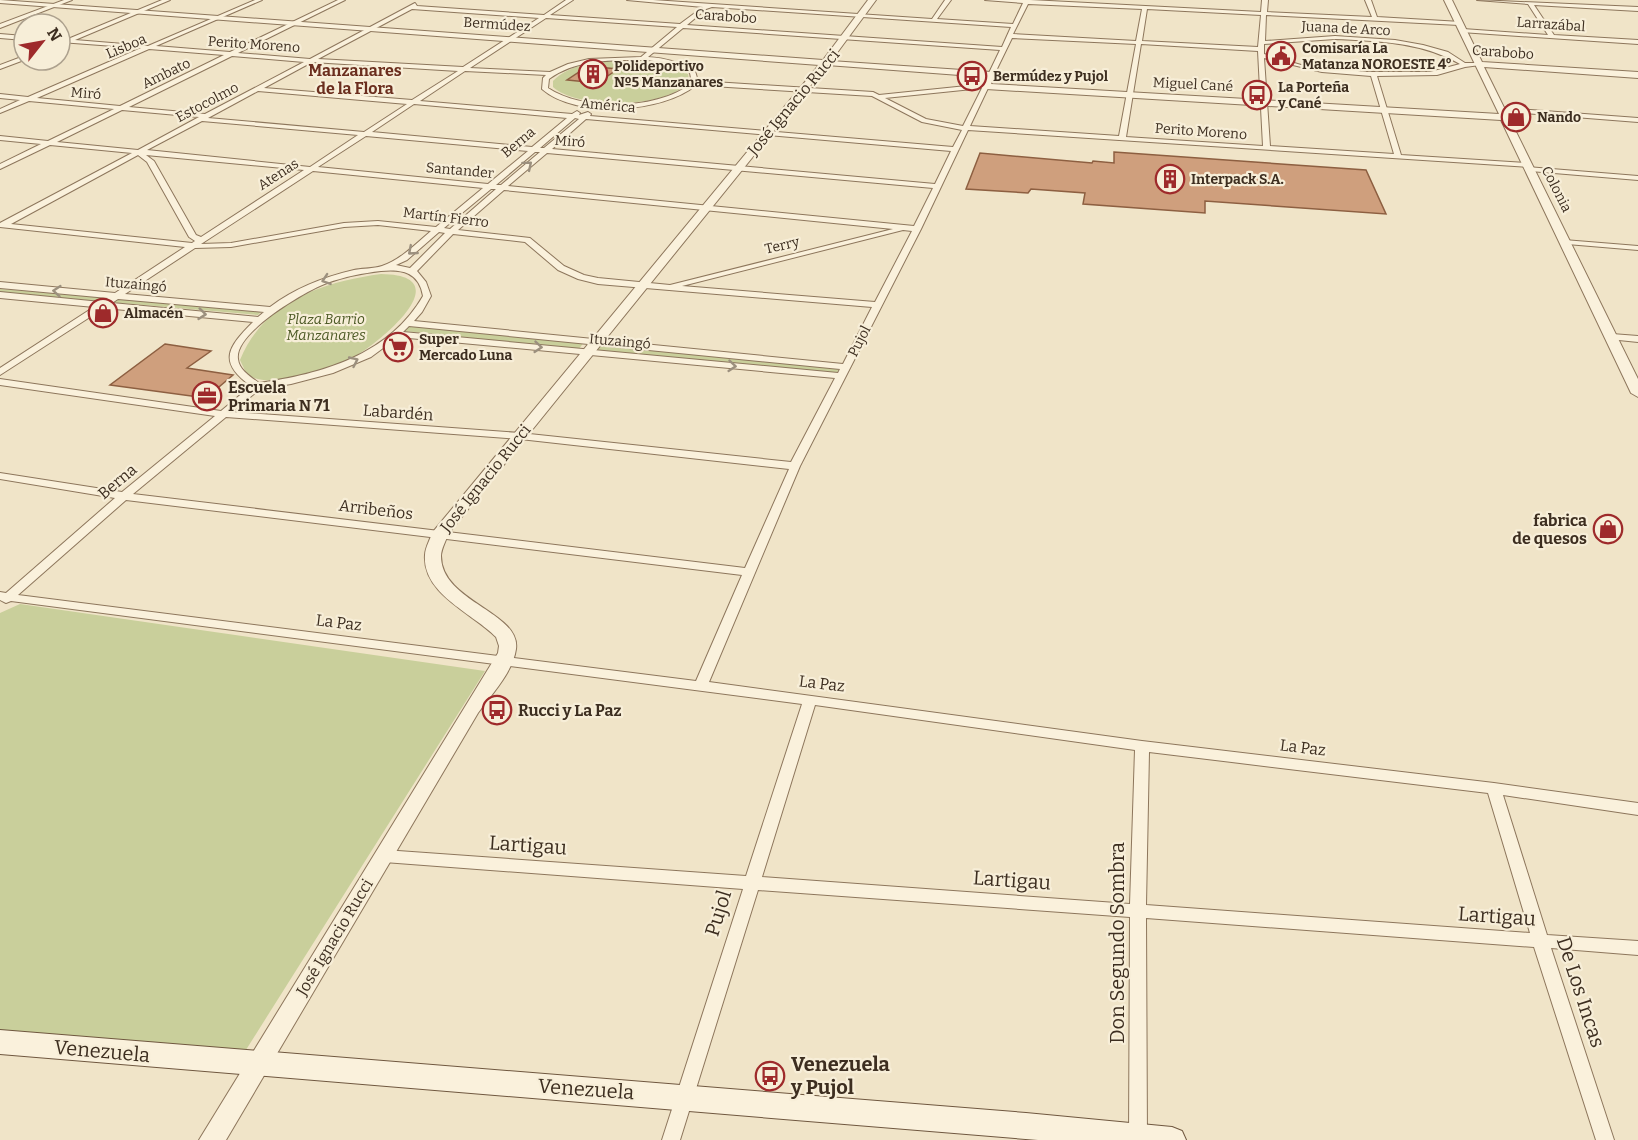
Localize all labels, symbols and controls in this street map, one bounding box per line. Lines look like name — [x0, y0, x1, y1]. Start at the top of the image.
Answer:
street label: Carabobo — [694, 6, 758, 27]
north arrow — [12, 12, 72, 72]
street label: Bermúdez — [463, 14, 531, 35]
street label: Larrazábal — [1516, 14, 1586, 35]
street label: Juana de Arco — [1300, 18, 1391, 39]
text: N — [43, 24, 66, 45]
street label: Lisboa — [103, 30, 149, 63]
street label: Perito Moreno — [207, 33, 301, 56]
public building icon: Comisaría La Matanza NOROESTE 4° — [1265, 40, 1297, 72]
place label: Comisaría La Matanza NOROESTE 4° — [1302, 40, 1452, 73]
street label: Carabobo — [1471, 42, 1535, 63]
street label: José Ignacio Rucci — [743, 45, 844, 160]
street label: Ambato — [139, 54, 193, 92]
building icon: Polideportivo Nº5 Manzanares — [577, 58, 609, 90]
place label: Polideportivo Nº5 Manzanares — [614, 58, 723, 91]
bus stop icon: Bermúdez y Pujol — [956, 60, 988, 92]
district label: Manzanares de la Flora — [308, 61, 402, 98]
place label: Bermúdez y Pujol — [993, 68, 1109, 85]
street label: Miguel Cané — [1152, 74, 1234, 95]
street label: Estocolmo — [173, 79, 241, 126]
bus stop icon: La Porteña y Cané — [1241, 79, 1273, 111]
place label: La Porteña y Cané — [1277, 79, 1349, 112]
street label: Miró — [70, 84, 102, 103]
street label: América — [580, 95, 637, 116]
shop icon: Nando — [1500, 101, 1532, 133]
place label: Nando — [1537, 109, 1581, 126]
street label: Perito Moreno — [1154, 120, 1248, 143]
street label: Berna — [498, 123, 539, 161]
street label: Miró — [554, 132, 586, 151]
street label: Atenas — [255, 155, 302, 194]
street label: Santander — [425, 159, 495, 182]
one-way arrow — [521, 162, 532, 173]
building icon: Interpack S.A. — [1154, 163, 1186, 195]
street label: Colonia — [1538, 163, 1575, 215]
place label: Interpack S.A. — [1191, 171, 1284, 188]
street label: Martín Fierro — [402, 204, 490, 231]
street label: Terry — [763, 233, 802, 258]
one-way arrow — [408, 244, 419, 255]
street label: Ituzaingó — [105, 273, 167, 296]
one-way arrow — [321, 273, 332, 286]
one-way arrow — [53, 285, 62, 298]
shop icon: Almacén — [87, 297, 119, 329]
place label: Almacén — [124, 305, 183, 322]
one-way arrow — [198, 307, 207, 320]
park label: Plaza Barrio Manzanares — [286, 311, 366, 344]
street label: Pujol — [844, 323, 874, 360]
street label: Ituzaingó — [589, 330, 651, 353]
supermarket icon: Super Mercado Luna — [382, 331, 414, 363]
place label: Super Mercado Luna — [419, 331, 513, 364]
one-way arrow — [534, 340, 543, 353]
one-way arrow — [348, 357, 359, 369]
one-way arrow — [728, 359, 737, 372]
place label: Escuela Primaria N 71 — [228, 378, 330, 415]
office icon: Escuela Primaria N 71 — [191, 380, 223, 412]
street label: Labardén — [362, 401, 434, 424]
street label: José Ignacio Rucci — [436, 421, 535, 537]
street label: Berna — [94, 460, 141, 503]
street label: Arribeños — [338, 496, 414, 523]
place label: fabrica de quesos — [1512, 511, 1587, 548]
shop icon: fabrica de quesos — [1592, 513, 1624, 545]
street label: La Paz — [315, 610, 363, 635]
street label: La Paz — [798, 671, 846, 696]
bus stop icon: Rucci y La Paz — [481, 694, 513, 726]
place label: Rucci y La Paz — [518, 701, 622, 720]
street label: La Paz — [1279, 735, 1327, 760]
street label: Lartigau — [488, 830, 568, 860]
street label: Don Segundo Sombra — [1105, 842, 1129, 1044]
street label: Lartigau — [972, 865, 1052, 895]
street label: José Ignacio Rucci — [292, 875, 377, 1000]
street label: Pujol — [700, 887, 737, 939]
street label: Lartigau — [1457, 901, 1537, 931]
street label: De Los Incas — [1552, 934, 1610, 1050]
street label: Venezuela — [53, 1035, 151, 1067]
place label: Venezuela y Pujol — [790, 1052, 890, 1099]
bus stop icon: Venezuela y Pujol — [754, 1060, 786, 1092]
street label: Venezuela — [537, 1074, 635, 1104]

